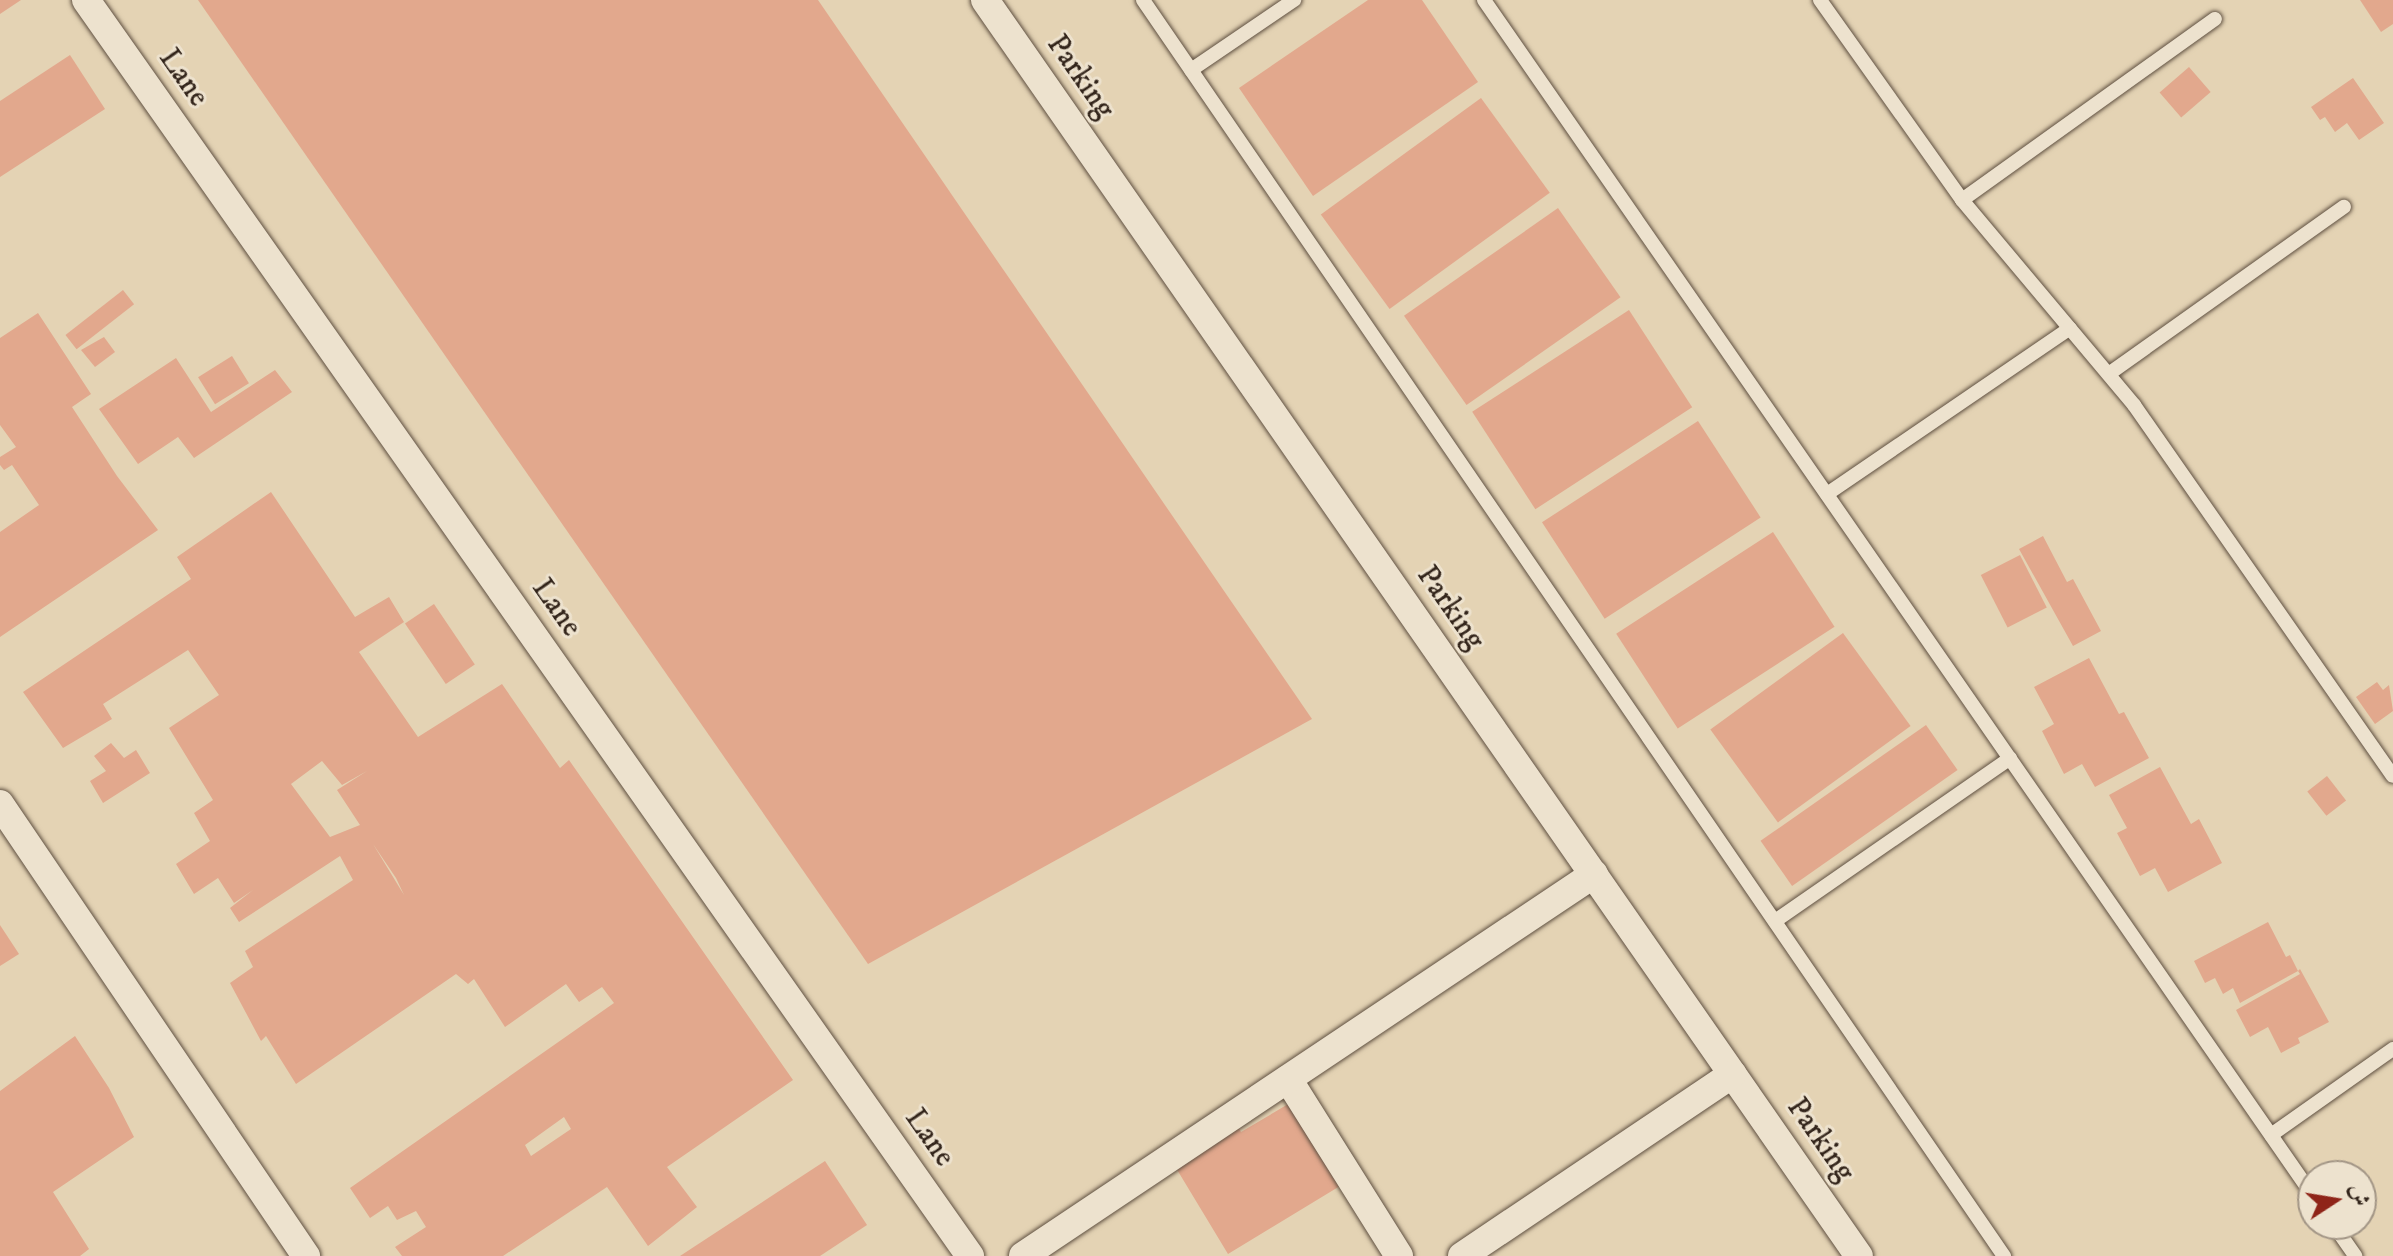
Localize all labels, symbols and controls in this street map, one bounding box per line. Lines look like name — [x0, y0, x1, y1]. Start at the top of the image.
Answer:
street label: Parking — [1038, 28, 1122, 126]
street label: Lane — [150, 42, 216, 114]
street label: Parking — [1408, 559, 1492, 657]
street label: Lane — [523, 572, 589, 644]
street label: Parking — [1778, 1091, 1862, 1189]
street label: Lane — [896, 1102, 962, 1174]
north arrow — [2297, 1160, 2377, 1240]
text: ش — [2344, 1182, 2374, 1209]

